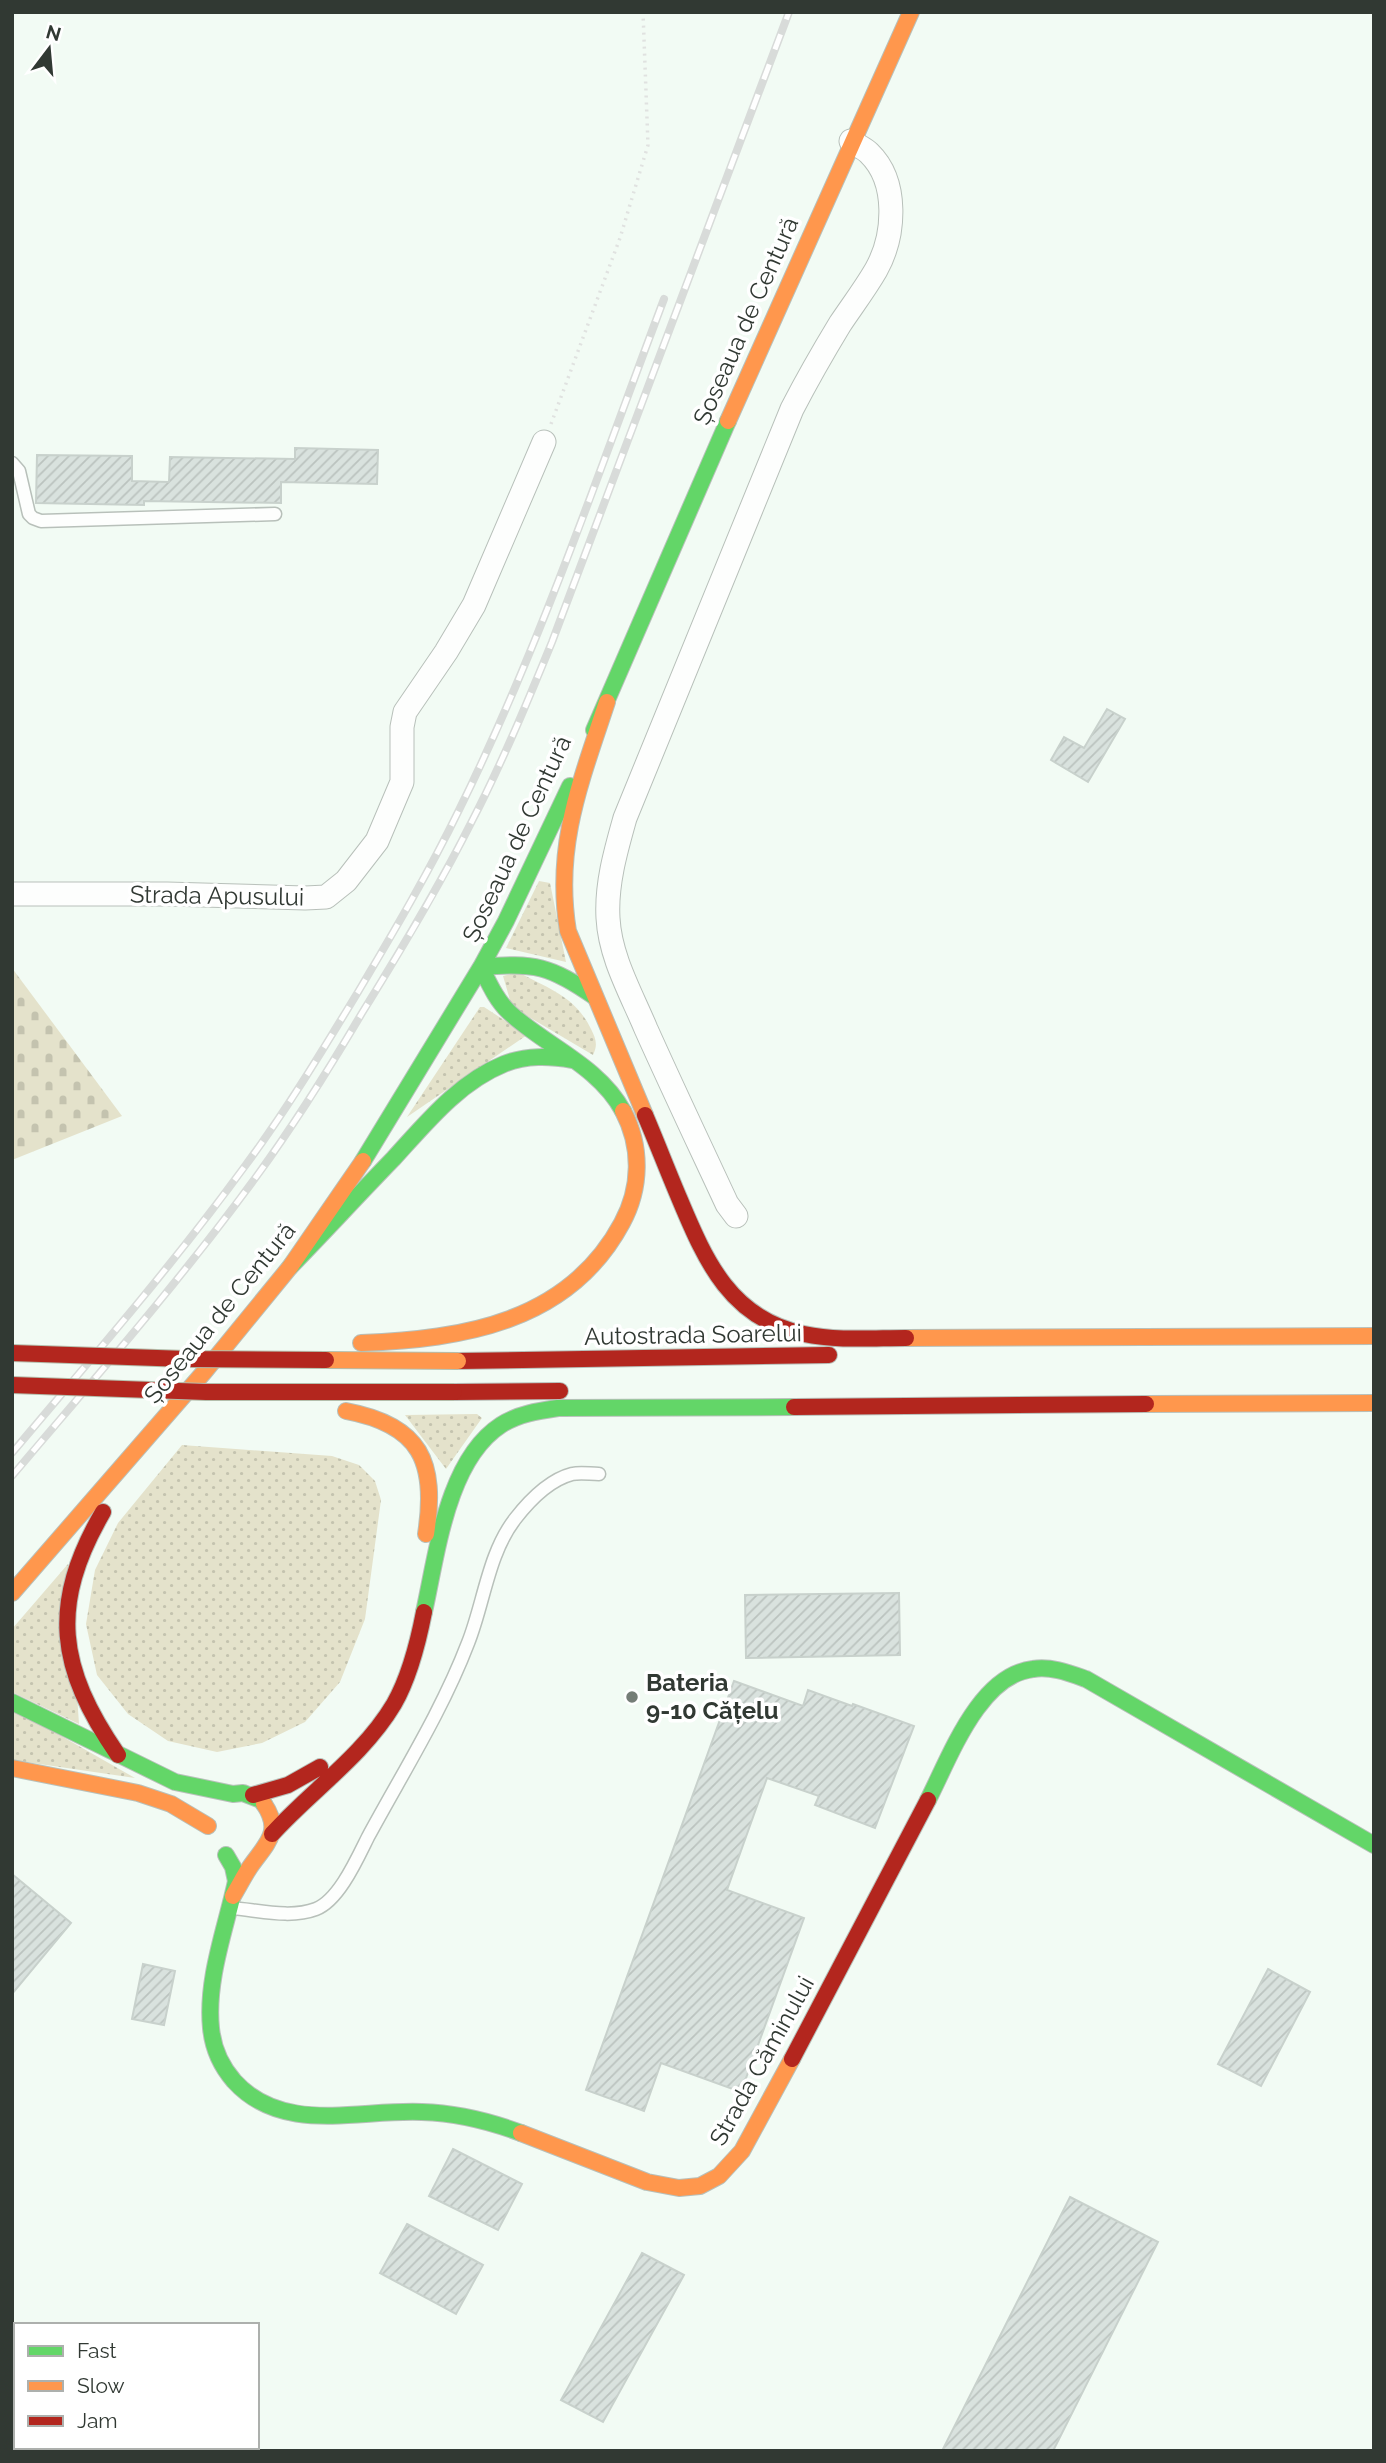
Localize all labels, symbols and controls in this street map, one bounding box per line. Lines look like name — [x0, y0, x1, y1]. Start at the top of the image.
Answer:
north arrow — [14, 14, 84, 84]
text: N — [44, 20, 64, 45]
street label: Șoseaua de Centură — [687, 212, 804, 429]
street label: Șoseaua de Centură — [456, 731, 577, 947]
street label: Strada Apusului — [130, 879, 304, 912]
street label: Șoseaua de Centură — [138, 1216, 301, 1409]
street label: Autostrada Soarelui — [584, 1318, 802, 1351]
place label: Bateria 9-10 Cățelu — [646, 1668, 779, 1725]
marker: Bateria 9-10 Cățelu — [624, 1689, 640, 1705]
street label: Strada Căminului — [703, 1971, 820, 2150]
legend — [14, 2323, 259, 2449]
text: Fast — [77, 2338, 117, 2363]
text: Slow — [77, 2373, 125, 2398]
text: Jam — [77, 2408, 118, 2433]

